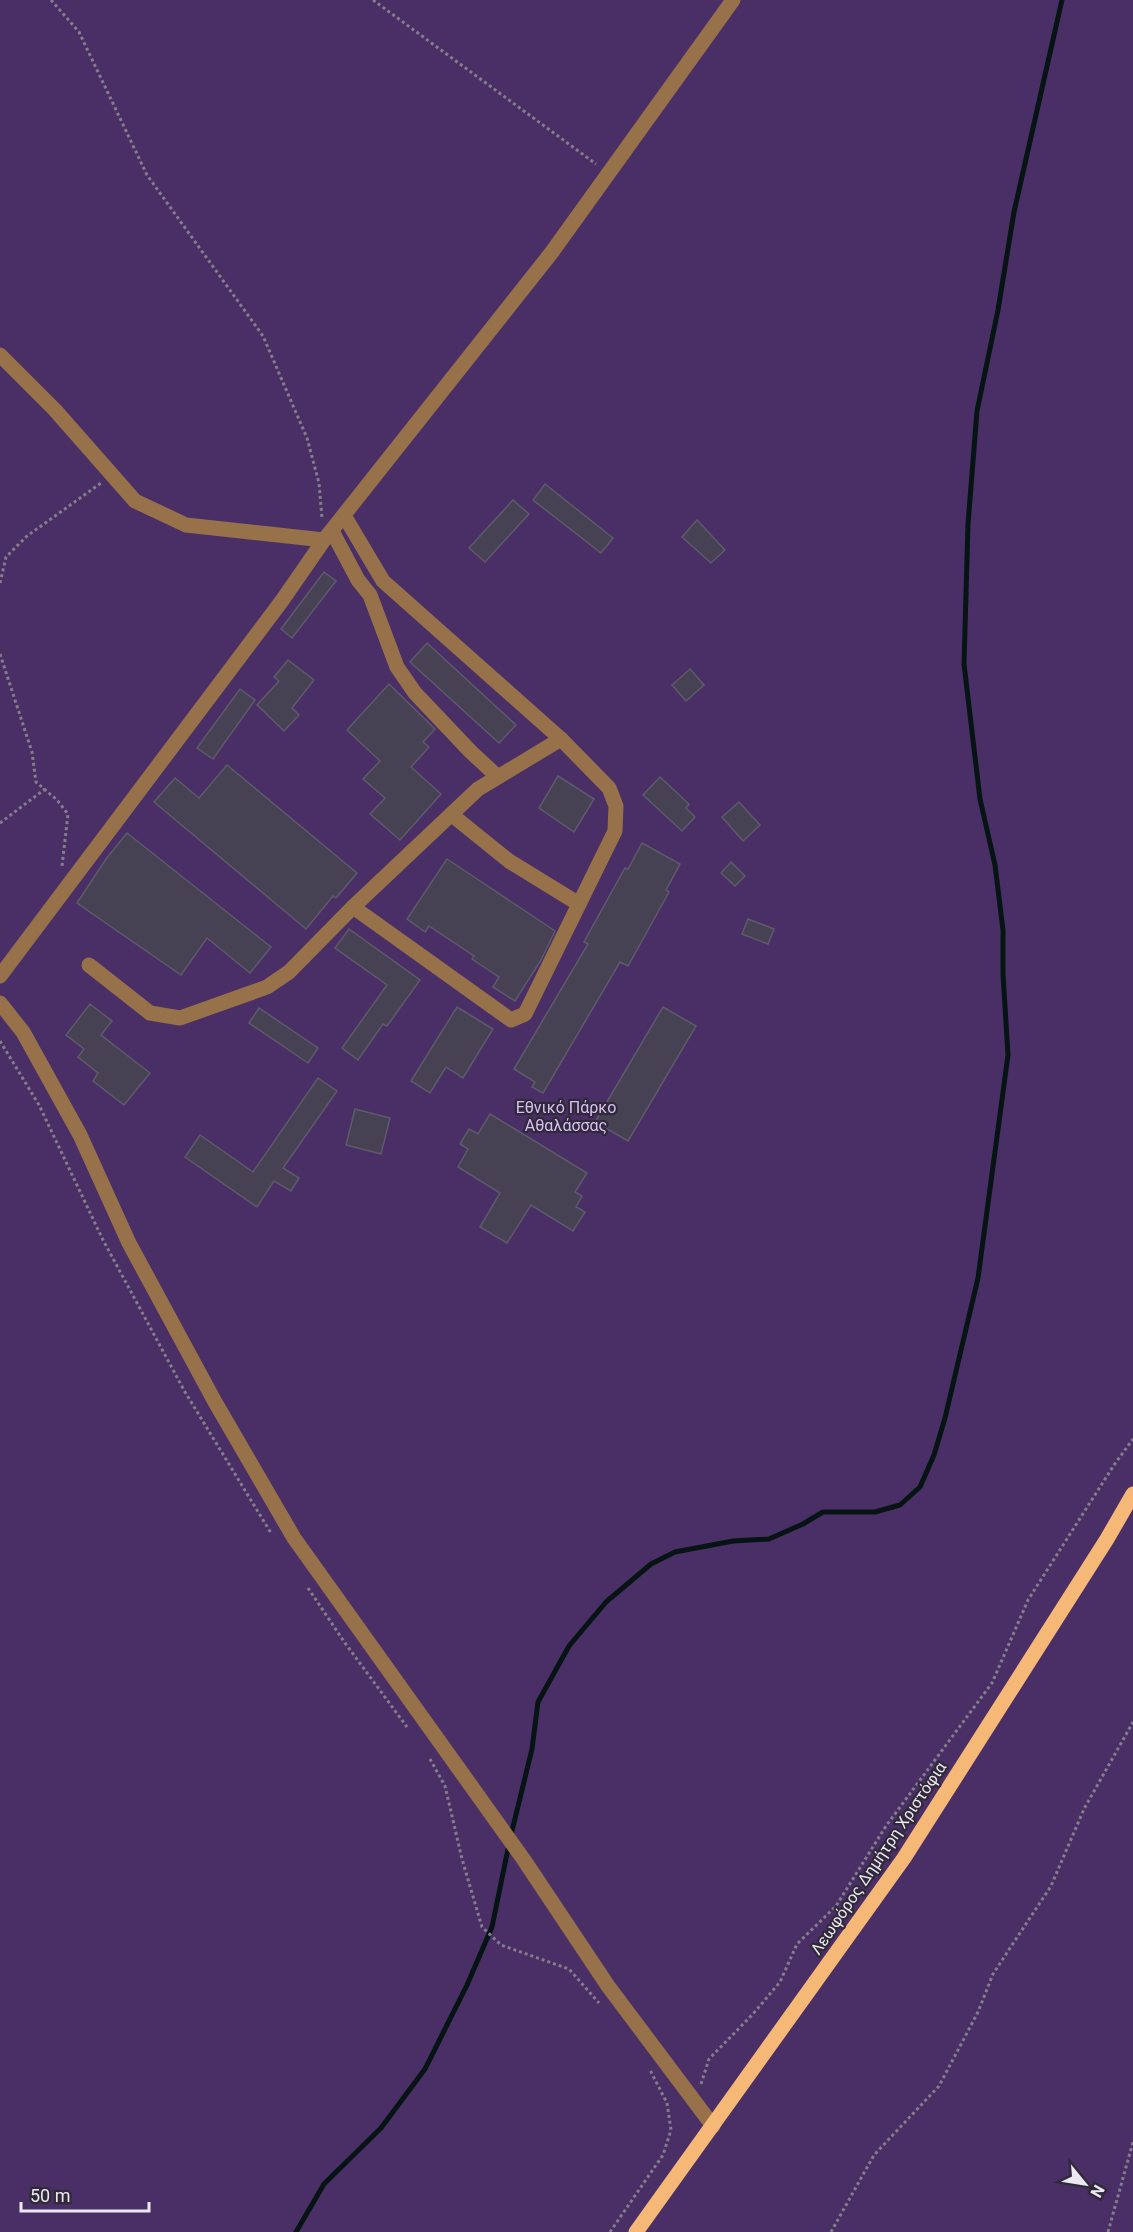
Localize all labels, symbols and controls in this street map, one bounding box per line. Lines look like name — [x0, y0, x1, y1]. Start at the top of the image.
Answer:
park label: Εθνικό Πάρκο Αθαλάσσας — [516, 1098, 616, 1135]
street label: Λεωφόρος Δημήτρη Χριστόφια — [807, 1758, 950, 1958]
north arrow — [1055, 2154, 1115, 2214]
scale bar — [21, 2175, 148, 2213]
text: N — [1087, 2182, 1109, 2201]
text: 50 m — [30, 2185, 70, 2206]

